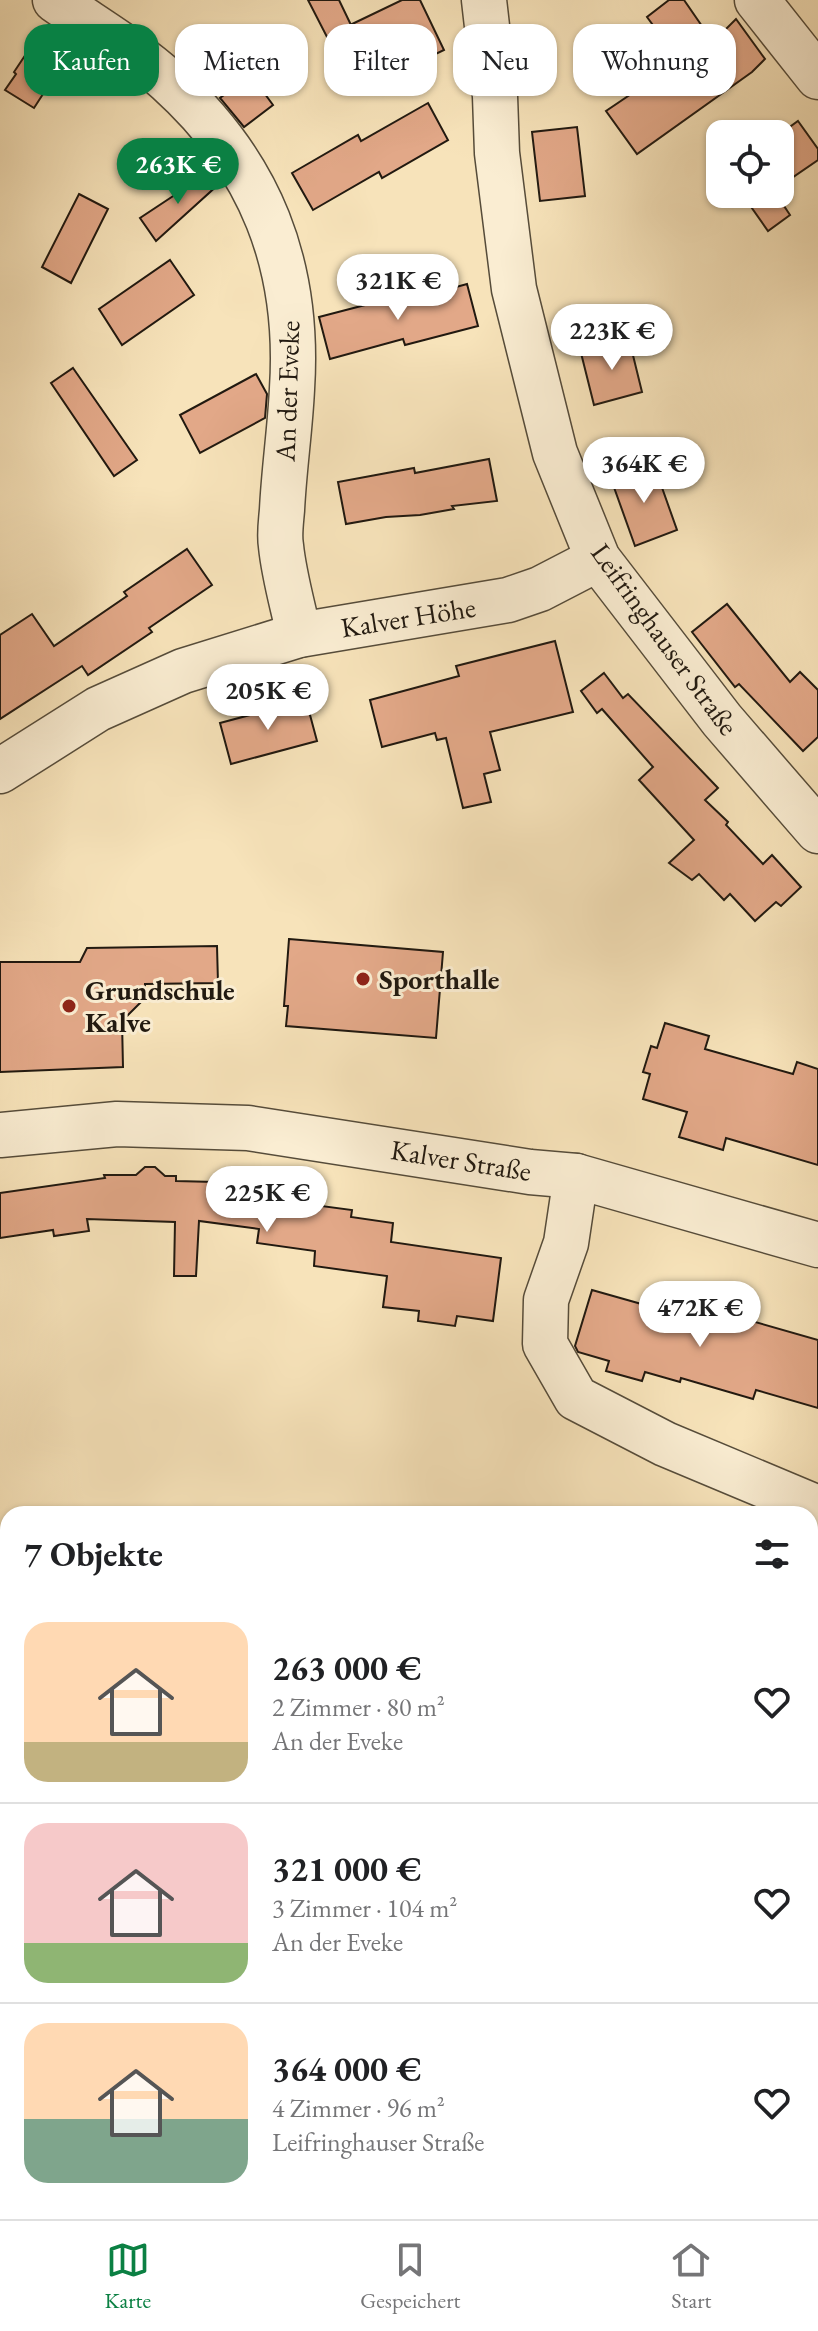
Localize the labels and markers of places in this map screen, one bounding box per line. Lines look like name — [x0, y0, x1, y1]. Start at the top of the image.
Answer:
pin: 263K € — [113, 138, 243, 206]
pin: 321K € — [333, 254, 463, 322]
pin: 223K € — [547, 304, 677, 372]
pin: 364K € — [579, 437, 709, 505]
pin: 205K € — [203, 664, 333, 732]
place label: Sporthalle — [379, 961, 500, 997]
marker: Sporthalle — [354, 970, 372, 988]
place label: Grundschule Kalve — [85, 972, 235, 1040]
marker: Grundschule Kalve — [60, 997, 78, 1015]
pin: 225K € — [202, 1166, 332, 1234]
pin: 472K € — [635, 1281, 765, 1349]

